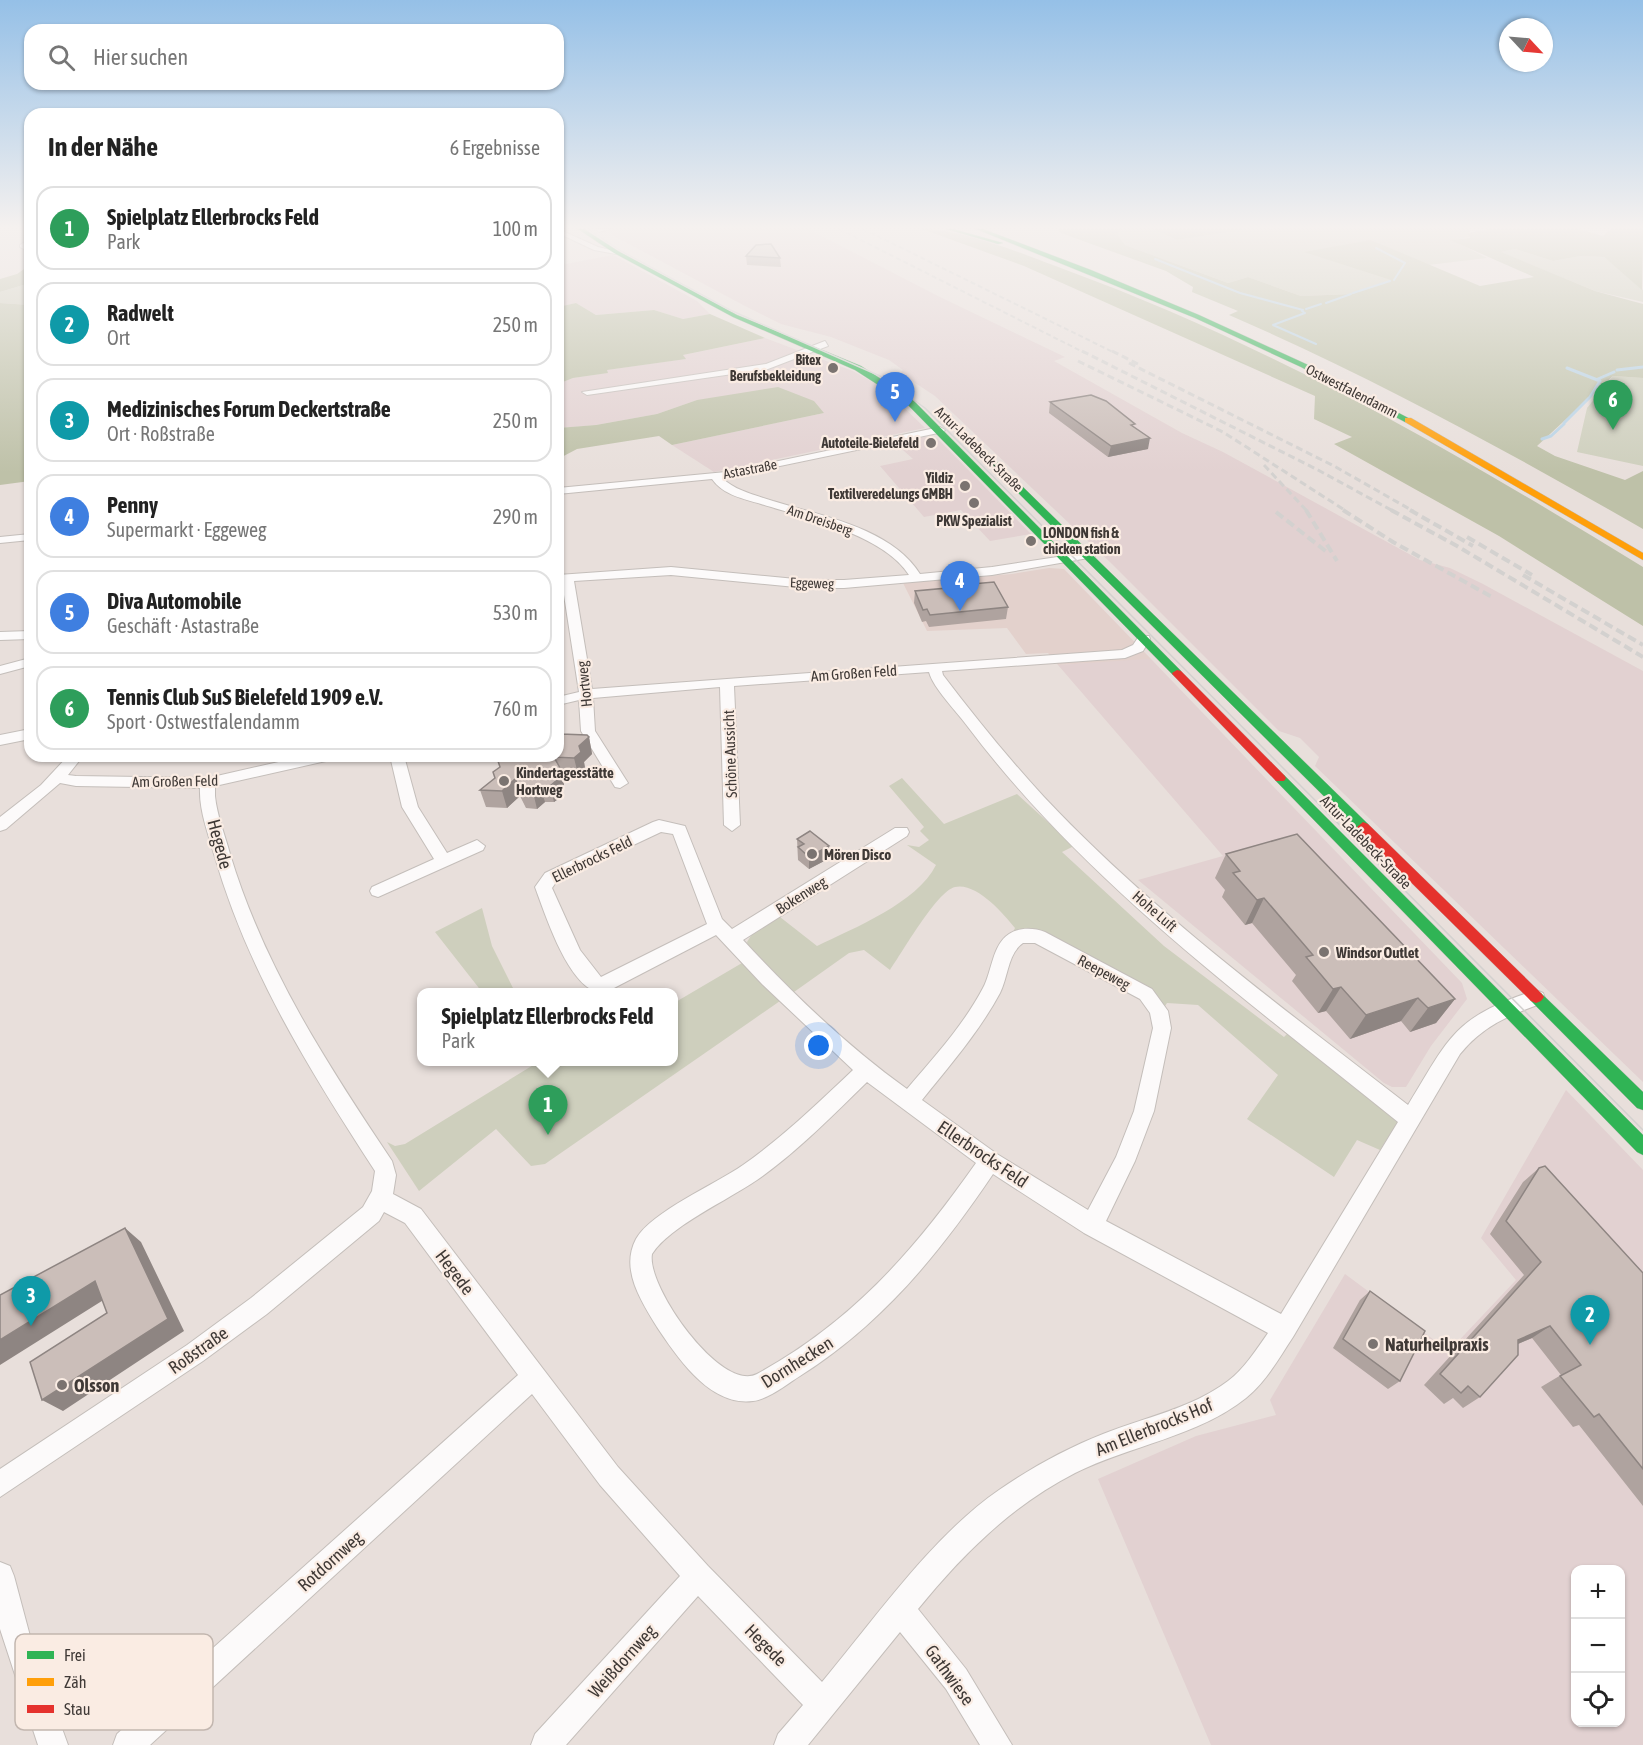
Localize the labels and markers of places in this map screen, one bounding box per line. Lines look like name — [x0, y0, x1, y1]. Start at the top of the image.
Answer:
place label: Bitex Berufsbekleidung — [730, 352, 822, 384]
marker: Bitex Berufsbekleidung — [826, 361, 840, 375]
pin: 5 — [876, 372, 914, 422]
pin: 6 — [1594, 380, 1632, 430]
place label: Autoteile-Bielefeld — [820, 435, 919, 451]
marker: Autoteile-Bielefeld — [924, 436, 938, 450]
place label: Yildiz Textilveredelungs GMBH — [828, 470, 953, 502]
marker: Yildiz Textilveredelungs GMBH — [958, 479, 972, 493]
marker: PKW Spezialist — [967, 496, 981, 510]
place label: PKW Spezialist — [936, 513, 1012, 529]
place label: LONDON fish & chicken station — [1043, 525, 1121, 557]
marker: LONDON fish & chicken station — [1024, 534, 1038, 548]
pin: 4 — [940, 562, 980, 611]
place label: Kindertagesstätte Hortweg — [516, 764, 614, 798]
marker: Kindertagesstätte Hortweg — [497, 774, 511, 788]
place label: Mören Disco — [824, 846, 891, 863]
marker: Mören Disco — [805, 847, 819, 861]
place label: Windsor Outlet — [1335, 944, 1419, 961]
marker: Windsor Outlet — [1317, 945, 1331, 959]
pin: 1 — [528, 1086, 568, 1135]
pin: 3 — [12, 1276, 51, 1326]
pin: 2 — [1570, 1296, 1610, 1345]
place label: Naturheilpraxis — [1385, 1334, 1489, 1355]
marker: Naturheilpraxis — [1366, 1337, 1380, 1351]
place label: Olsson — [74, 1375, 119, 1396]
marker: Olsson — [55, 1378, 69, 1392]

